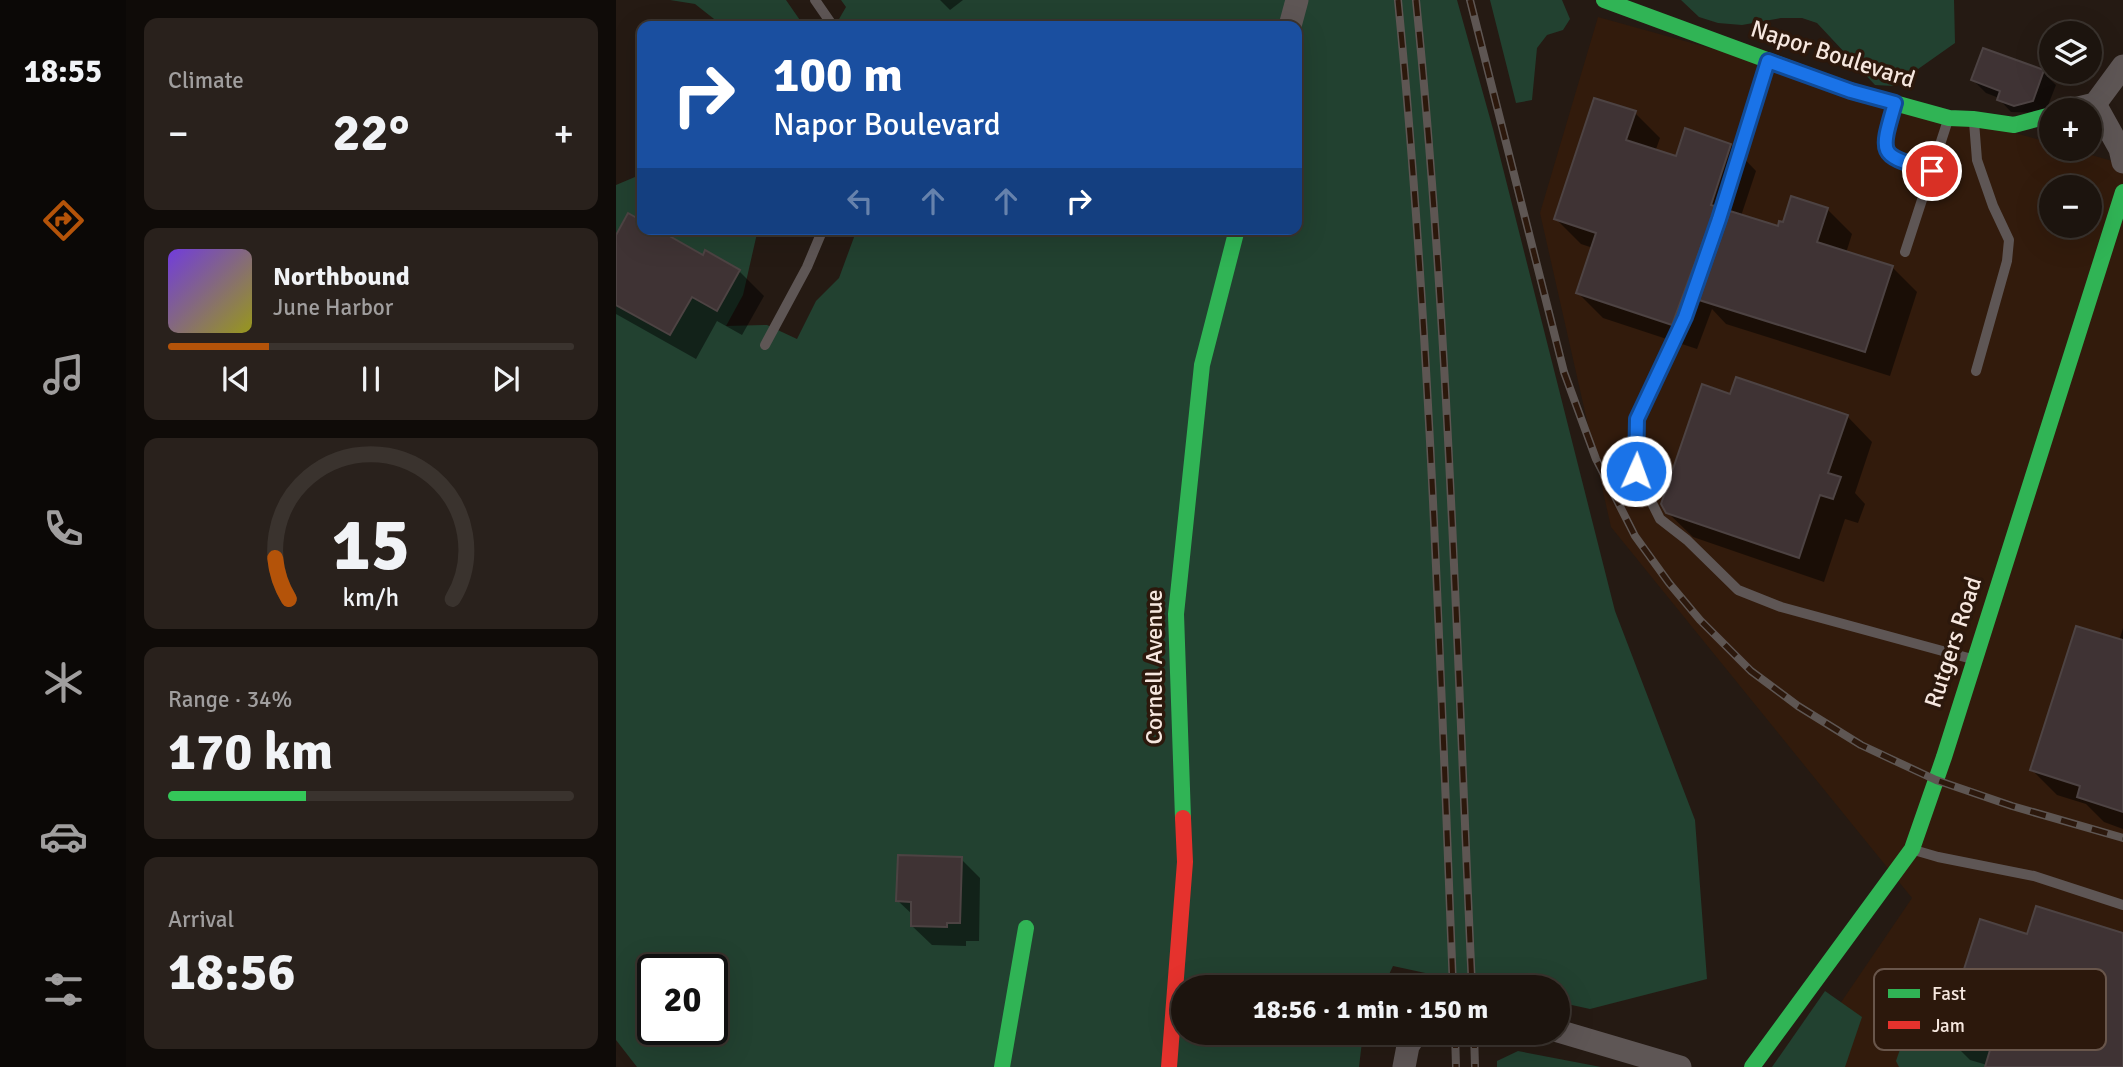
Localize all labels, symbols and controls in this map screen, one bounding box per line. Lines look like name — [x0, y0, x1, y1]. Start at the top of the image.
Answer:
street label: Napor Boulevard — [1747, 13, 1919, 95]
map controls — [2039, 21, 2102, 238]
button: layers — [2039, 21, 2102, 84]
text: 100 m — [773, 45, 903, 105]
icon: right — [658, 49, 749, 140]
text: 18:55 — [24, 52, 102, 91]
text: Climate — [168, 66, 244, 95]
button: + — [2039, 98, 2102, 161]
text: 22° — [333, 101, 409, 165]
text: Napor Boulevard — [773, 105, 1001, 144]
text: − — [168, 110, 189, 157]
text: + — [553, 110, 574, 157]
pin — [1902, 141, 1962, 201]
icon: arrive — [1913, 152, 1951, 190]
button: − — [2039, 175, 2102, 238]
icon: left — [841, 182, 879, 220]
icon: ahead — [914, 182, 952, 220]
icon: ahead — [987, 182, 1025, 220]
icon: right — [1060, 182, 1098, 220]
icon: directions — [39, 196, 88, 245]
text: Northbound — [273, 261, 410, 293]
text: June Harbor — [273, 293, 393, 322]
icon: music — [39, 350, 88, 399]
icon: previous — [217, 360, 255, 398]
icon: pause — [352, 360, 390, 398]
icon: next — [487, 360, 525, 398]
position arrow — [1599, 434, 1673, 508]
text: 15 — [332, 502, 410, 591]
icon: phone — [39, 504, 88, 553]
street label: Rutgers Road — [1918, 573, 1988, 711]
text: km/h — [343, 582, 399, 613]
street label: Cornell Avenue — [1139, 590, 1169, 744]
icon: climate — [39, 658, 88, 707]
text: Range · 34% — [168, 685, 292, 714]
text: 170 km — [168, 720, 333, 784]
icon: car — [39, 812, 88, 861]
text: Arrival — [168, 905, 234, 934]
text: 18:56 — [168, 940, 296, 1004]
speed limit sign: 20 — [637, 954, 728, 1045]
icon: filters — [39, 965, 88, 1014]
legend — [1874, 969, 2106, 1050]
text: Fast — [1932, 982, 1966, 1006]
text: 18:56 · 1 min · 150 m — [1253, 994, 1488, 1026]
text: Jam — [1932, 1014, 1965, 1038]

